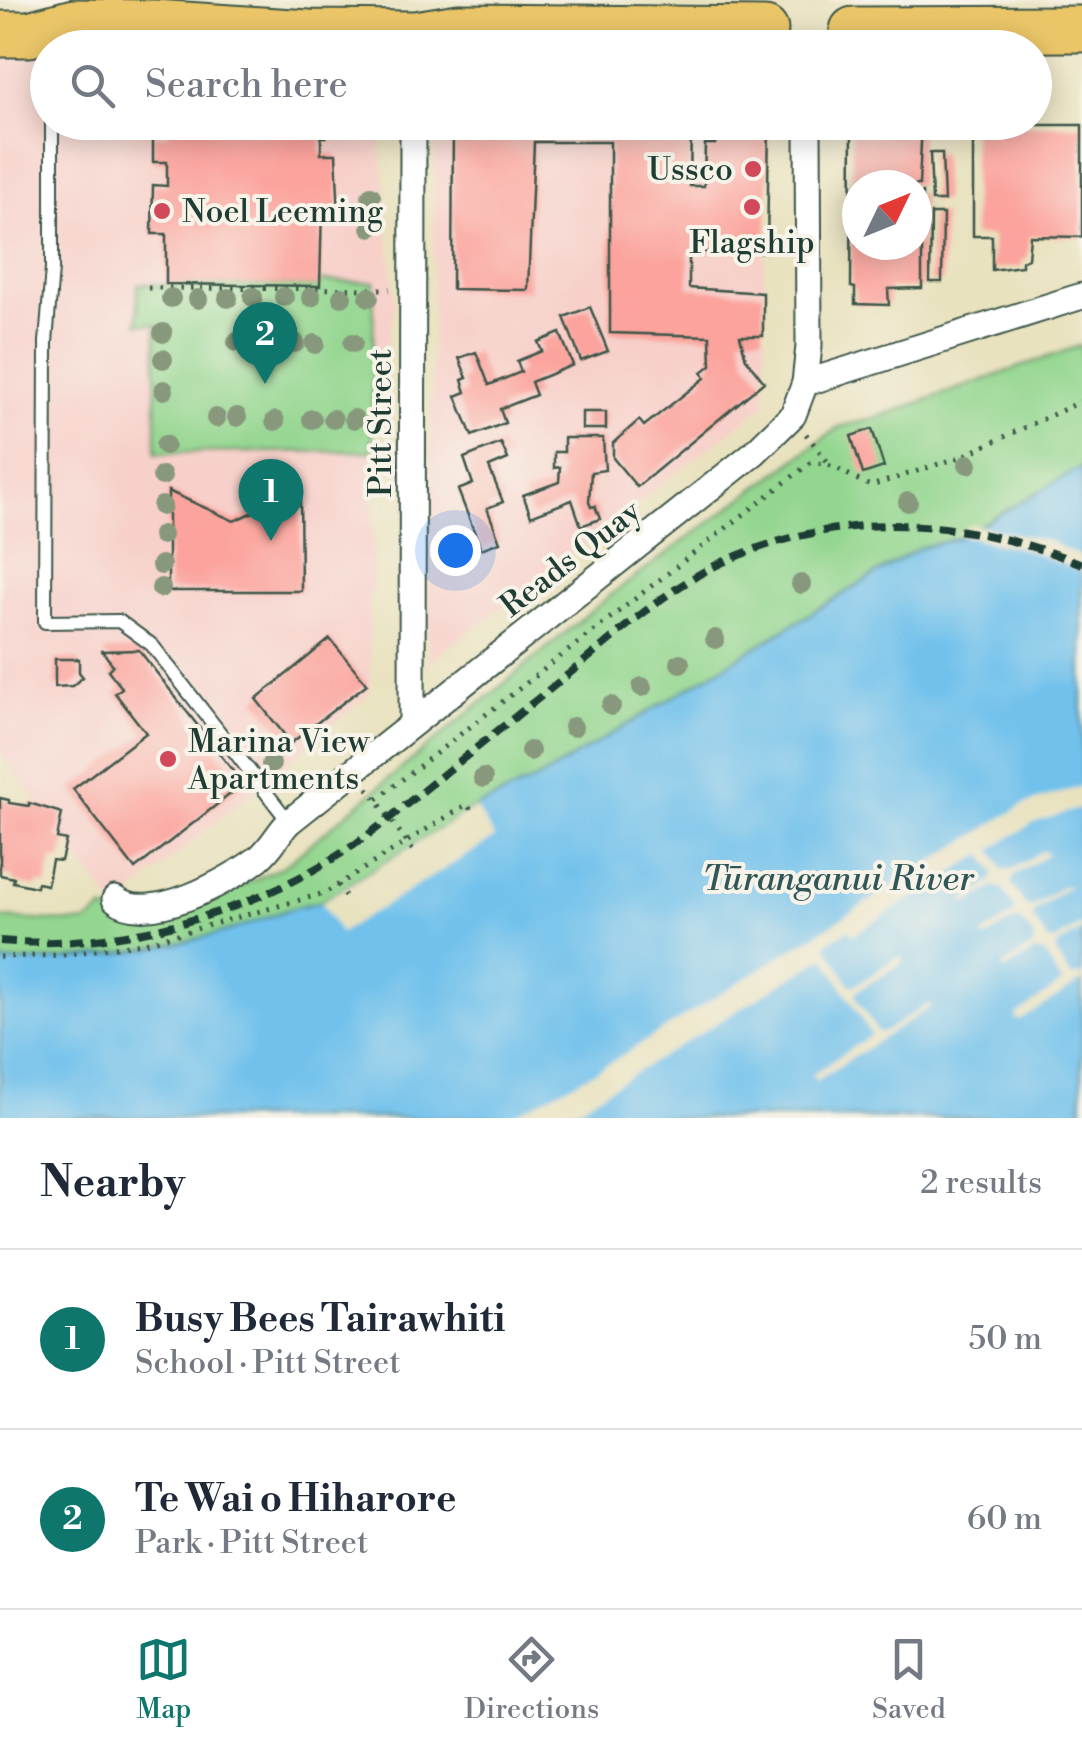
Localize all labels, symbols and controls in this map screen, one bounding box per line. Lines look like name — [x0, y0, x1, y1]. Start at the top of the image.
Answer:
search box — [30, 30, 1052, 140]
icon: search — [65, 58, 120, 113]
text: Search here — [145, 62, 348, 109]
place label: Ussco — [648, 150, 733, 190]
marker: Ussco — [742, 158, 764, 180]
north arrow — [842, 170, 932, 260]
place label: Noel Leeming — [182, 192, 384, 232]
marker: Flagship — [741, 196, 763, 218]
marker: Noel Leeming — [151, 200, 173, 222]
place label: Flagship — [689, 223, 815, 263]
pin: 2 — [232, 302, 298, 384]
street label: Pitt Street — [361, 349, 401, 497]
pin: 1 — [238, 458, 304, 541]
street label: Reads Quay — [492, 491, 649, 626]
your location — [430, 525, 481, 576]
place label: Marina View Apartments — [187, 722, 370, 799]
marker: Marina View Apartments — [157, 748, 179, 770]
water label: Tūranganui River — [702, 858, 975, 901]
text: Nearby — [40, 1157, 185, 1210]
text: 2 results — [920, 1163, 1042, 1203]
text: Busy Bees Tairawhiti — [135, 1296, 505, 1343]
text: 1 — [65, 1319, 80, 1359]
text: 50 m — [969, 1319, 1042, 1359]
text: School · Pitt Street — [135, 1343, 401, 1383]
text: Te Wai o Hiharore — [135, 1476, 456, 1523]
text: 2 — [62, 1499, 83, 1539]
text: 60 m — [967, 1499, 1042, 1539]
text: Park · Pitt Street — [135, 1523, 368, 1563]
tab: Map — [136, 1632, 191, 1727]
tab: Directions — [464, 1632, 599, 1727]
tab: Saved — [872, 1632, 946, 1727]

